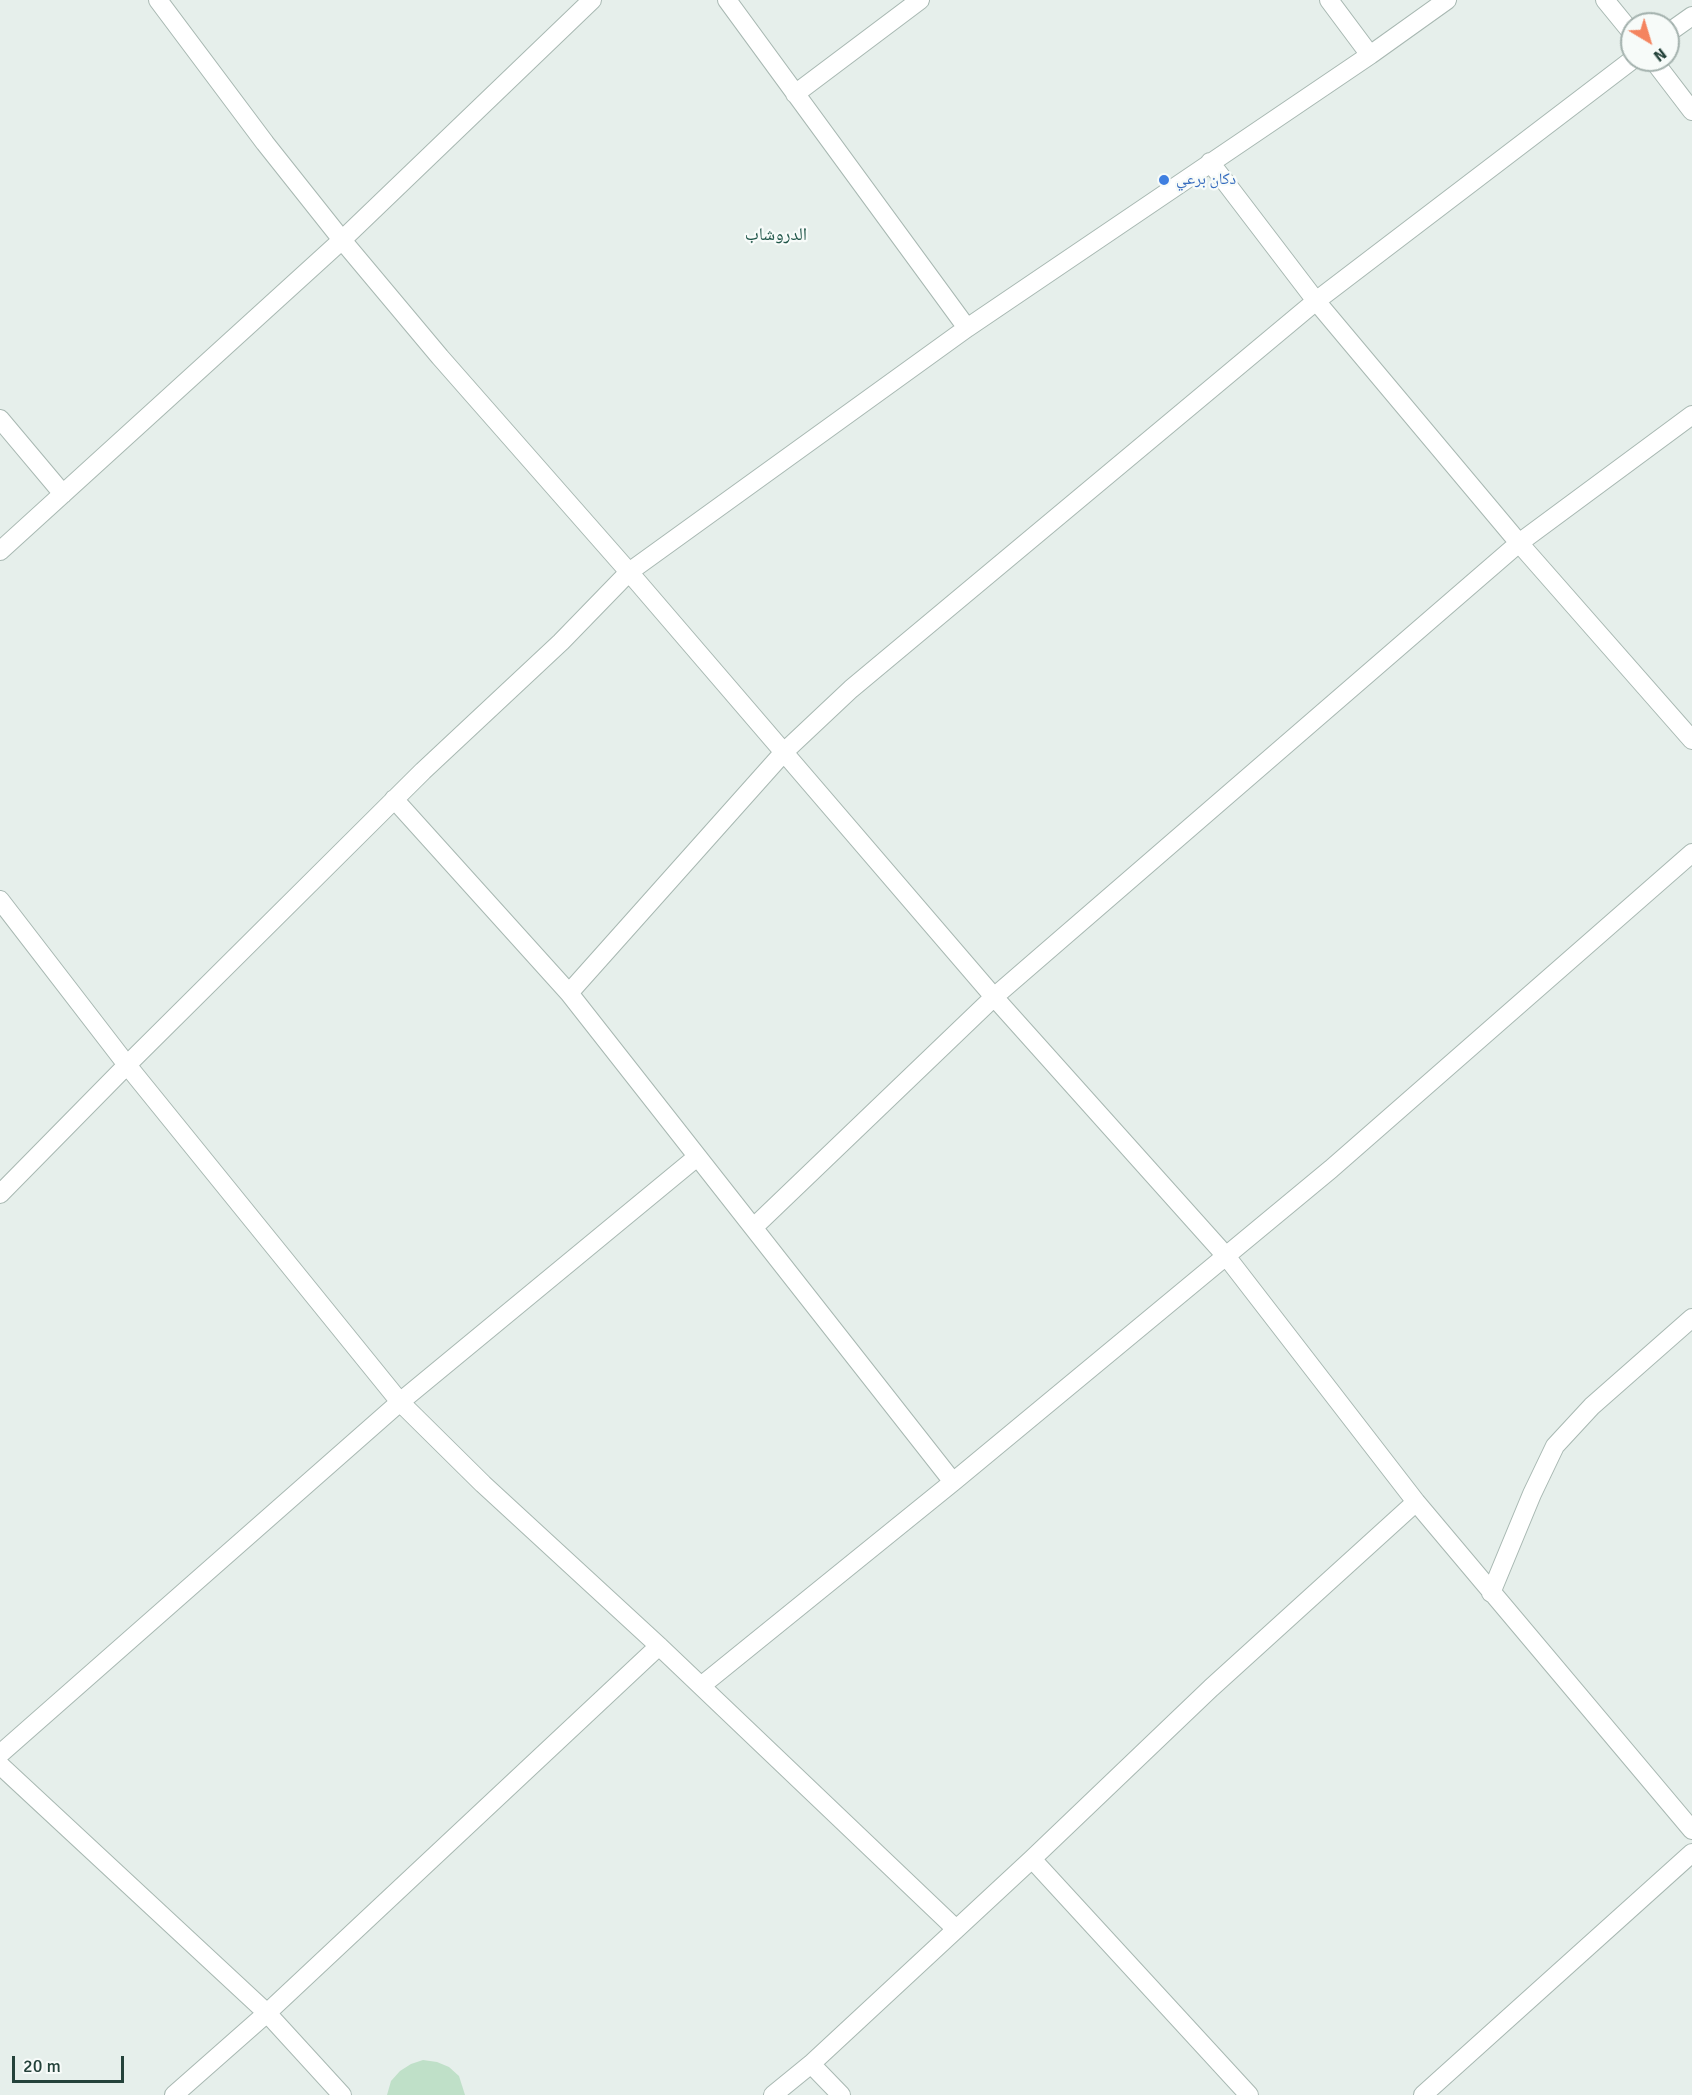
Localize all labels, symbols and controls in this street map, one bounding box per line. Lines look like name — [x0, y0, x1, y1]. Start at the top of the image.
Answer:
north arrow — [1620, 12, 1680, 72]
text: N — [1649, 43, 1670, 66]
place label: دكان برعي — [1176, 170, 1236, 190]
marker: دكان برعي — [1157, 173, 1171, 187]
district label: الدروشاب — [745, 224, 807, 246]
scale bar — [15, 2044, 128, 2082]
text: 20 m — [23, 2055, 61, 2077]

